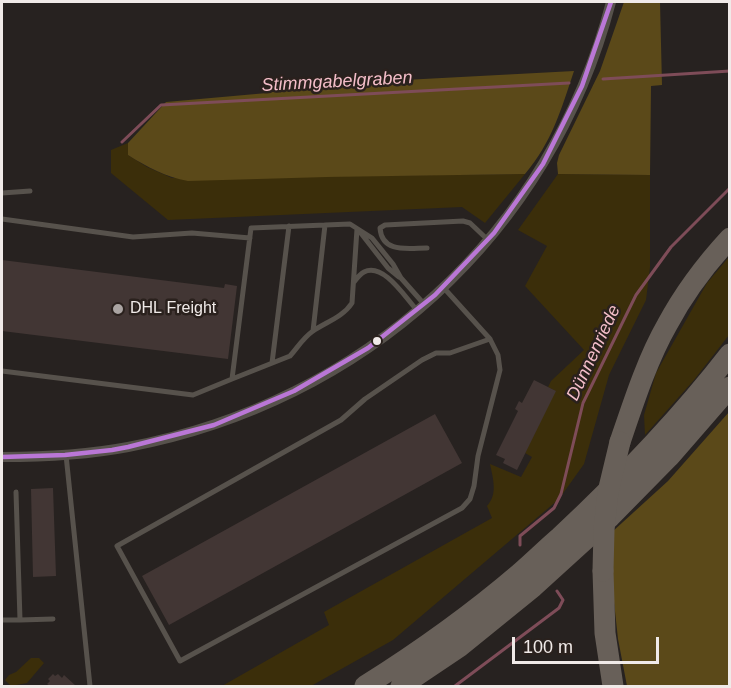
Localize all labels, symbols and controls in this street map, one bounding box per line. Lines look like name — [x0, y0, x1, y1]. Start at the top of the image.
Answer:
water label: Stimmgabelgraben — [261, 67, 413, 97]
place label: DHL Freight — [130, 299, 216, 319]
marker: DHL Freight — [111, 302, 125, 316]
water label: Dünnenriede — [562, 302, 626, 404]
unlabelled marker — [371, 335, 383, 347]
scale bar — [515, 625, 662, 663]
text: 100 m — [523, 637, 573, 657]

